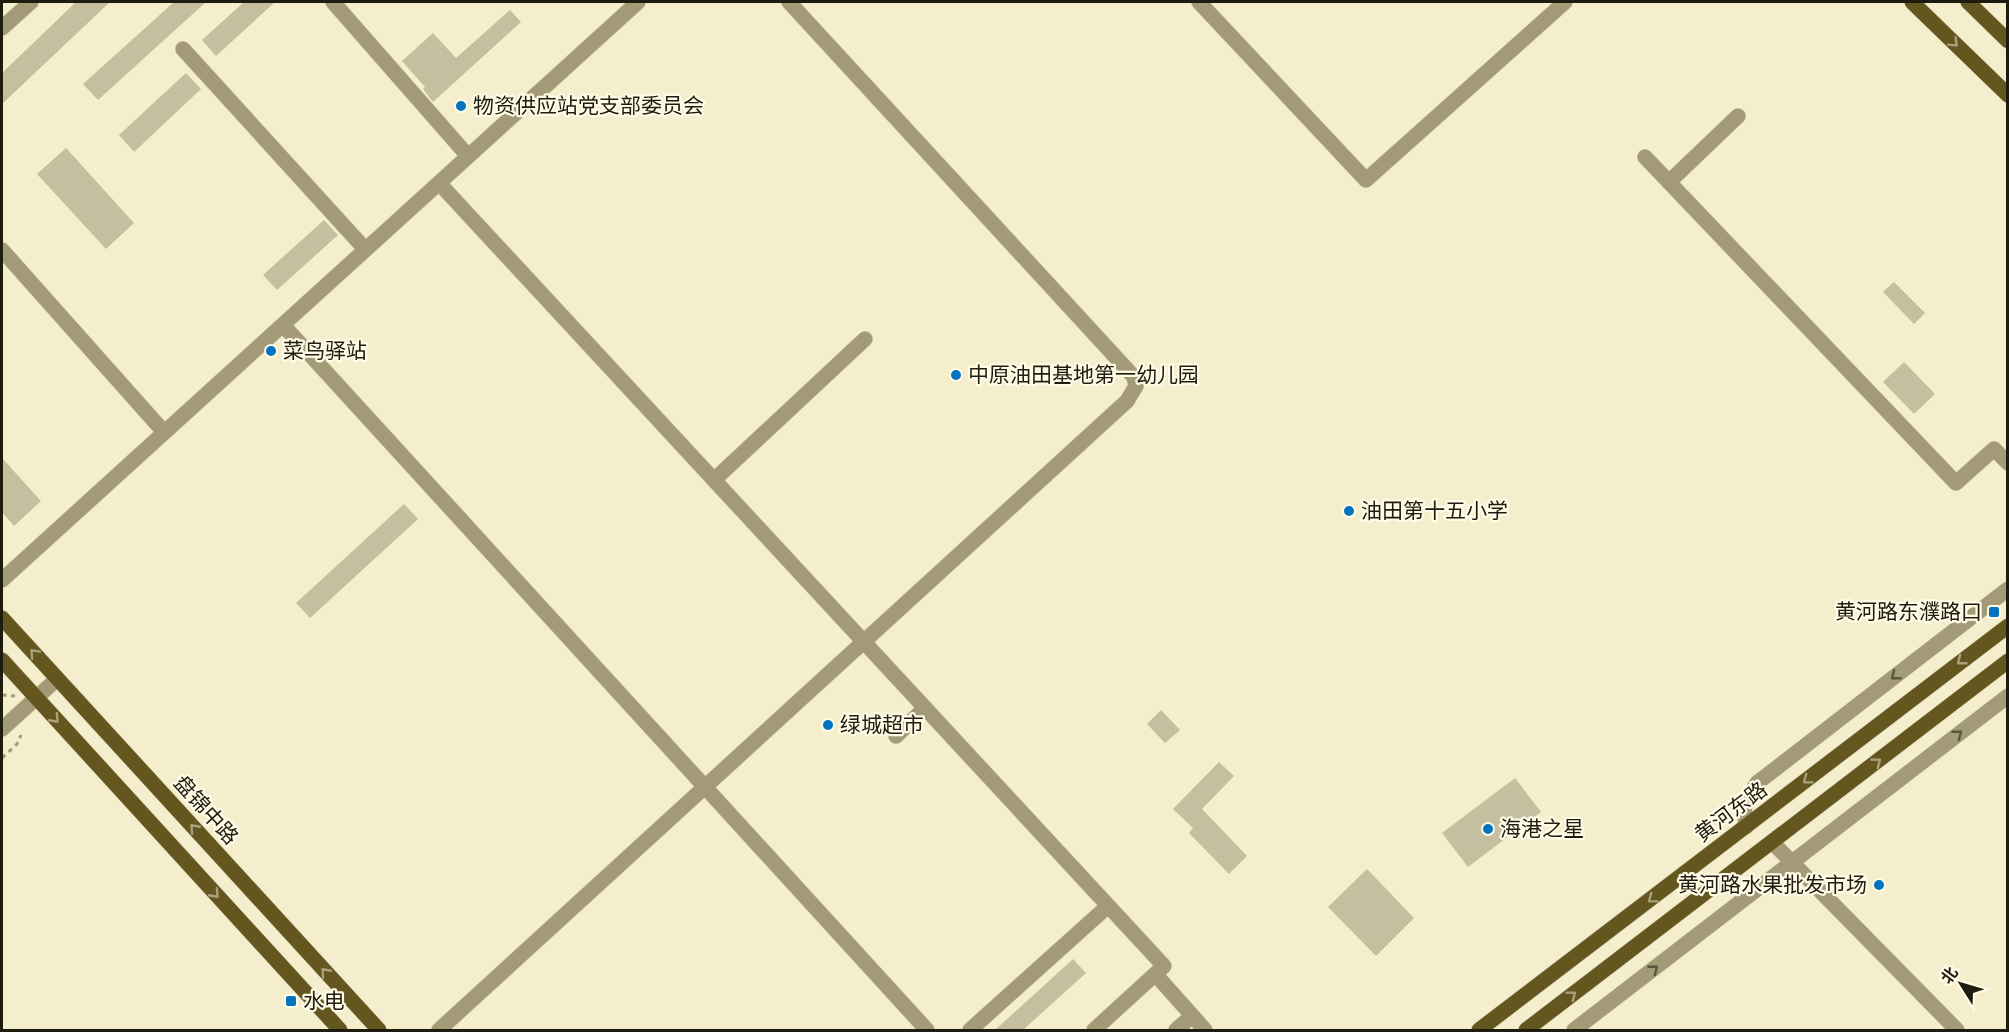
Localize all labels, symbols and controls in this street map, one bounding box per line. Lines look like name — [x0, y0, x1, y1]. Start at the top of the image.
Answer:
one-way arrow — [1947, 35, 1958, 46]
place label: 物资供应站党支部委员会 — [473, 89, 704, 121]
marker: 物资供应站党支部委员会 — [454, 99, 468, 113]
place label: 菜鸟驿站 — [283, 334, 367, 366]
marker: 菜鸟驿站 — [264, 344, 278, 358]
place label: 中原油田基地第一幼儿园 — [968, 358, 1199, 390]
marker: 中原油田基地第一幼儿园 — [949, 368, 963, 382]
place label: 油田第十五小学 — [1361, 494, 1508, 526]
marker: 油田第十五小学 — [1342, 504, 1356, 518]
place label: 黄河路东濮路口 — [1835, 595, 1982, 627]
marker: 黄河路东濮路口 — [1987, 605, 2001, 619]
one-way arrow — [30, 649, 41, 660]
one-way arrow — [1957, 654, 1968, 665]
one-way arrow — [1891, 668, 1902, 679]
place label: 绿城超市 — [840, 708, 924, 740]
one-way arrow — [48, 713, 59, 723]
marker: 绿城超市 — [821, 718, 835, 732]
one-way arrow — [1951, 730, 1962, 741]
one-way arrow — [1871, 758, 1882, 769]
street label: 盘锦中路 — [167, 767, 247, 851]
street label: 黄河东路 — [1687, 773, 1774, 849]
one-way arrow — [1802, 773, 1813, 784]
place label: 海港之星 — [1500, 812, 1584, 844]
marker: 海港之星 — [1481, 822, 1495, 836]
one-way arrow — [190, 824, 201, 835]
place label: 黄河路水果批发市场 — [1678, 868, 1867, 900]
marker: 黄河路水果批发市场 — [1872, 878, 1886, 892]
one-way arrow — [208, 887, 219, 898]
one-way arrow — [1647, 891, 1658, 902]
north arrow — [1931, 954, 1991, 1014]
text: 北 — [1935, 961, 1963, 989]
one-way arrow — [1647, 965, 1658, 976]
one-way arrow — [321, 968, 332, 979]
place label: 水电 — [303, 984, 345, 1016]
one-way arrow — [1565, 991, 1576, 1002]
marker: 水电 — [284, 994, 298, 1008]

